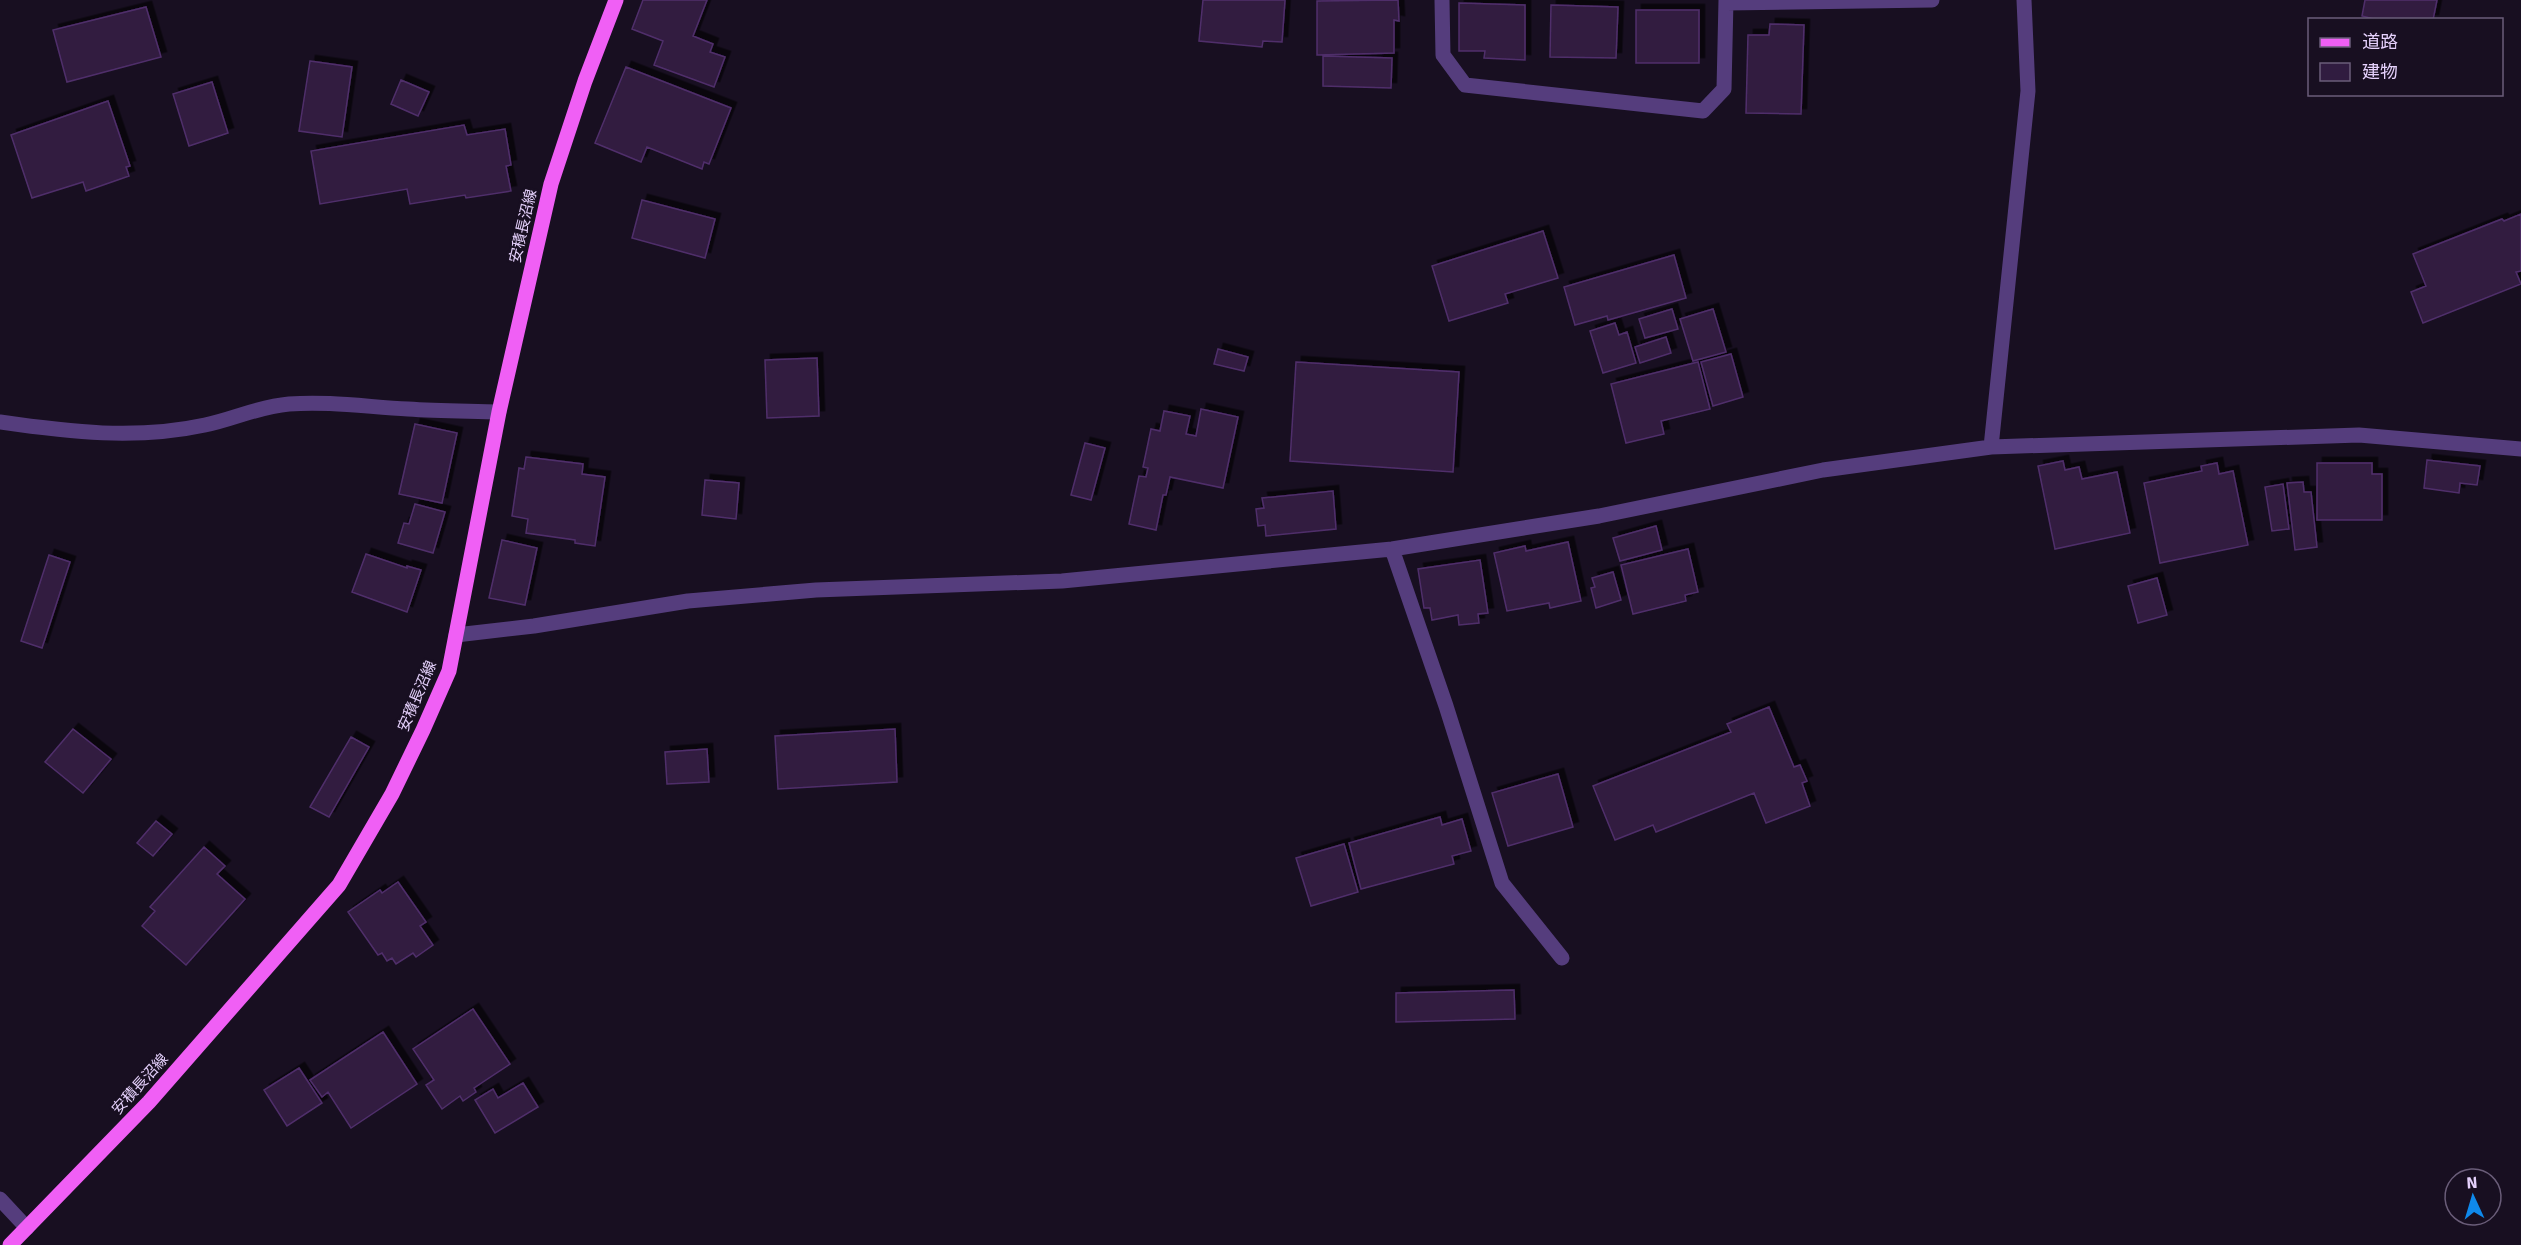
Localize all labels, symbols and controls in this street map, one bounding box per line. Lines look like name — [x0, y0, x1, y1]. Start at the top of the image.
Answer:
legend — [2308, 18, 2503, 96]
text: 道路 — [2362, 31, 2398, 53]
text: 建物 — [2362, 61, 2398, 83]
street label: 安積長沼線 — [506, 187, 540, 265]
street label: 安積長沼線 — [394, 658, 440, 734]
street label: 安積長沼線 — [108, 1050, 172, 1118]
north arrow — [2443, 1167, 2503, 1227]
text: N — [2466, 1173, 2478, 1193]

